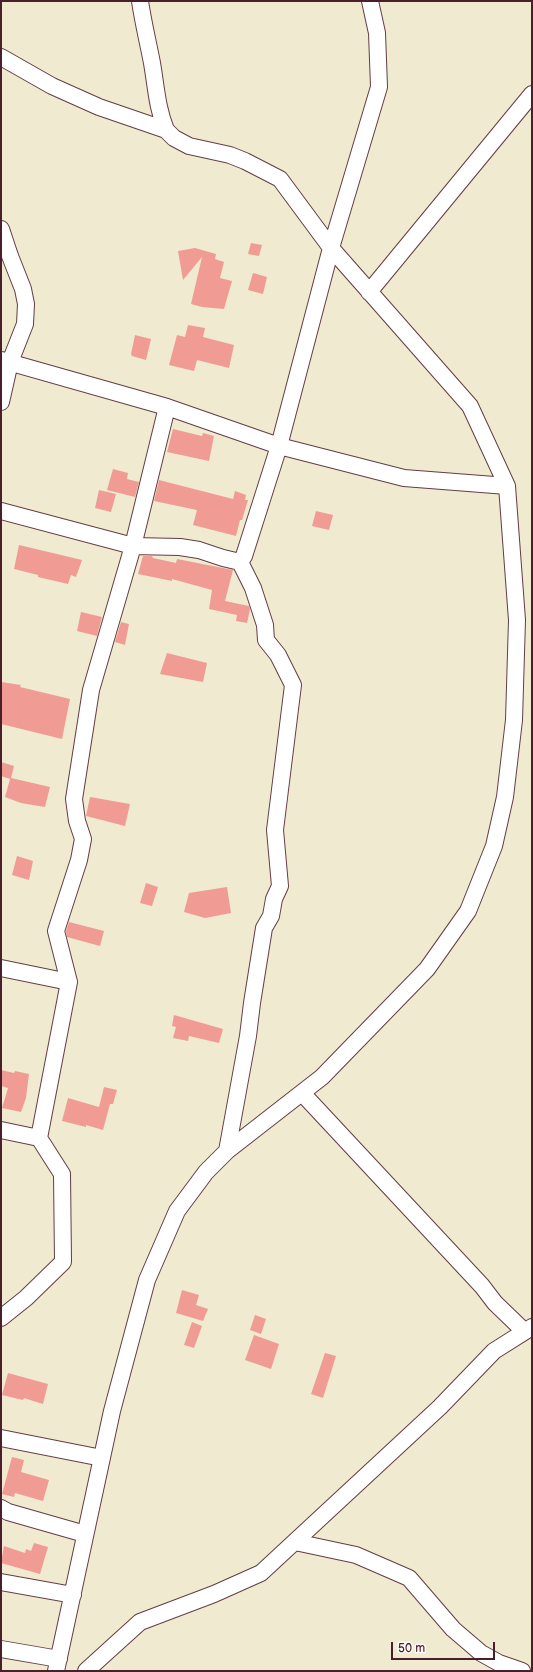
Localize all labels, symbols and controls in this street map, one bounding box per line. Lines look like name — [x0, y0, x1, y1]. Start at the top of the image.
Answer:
scale bar — [393, 1634, 497, 1660]
text: 50 m — [398, 1641, 425, 1656]

